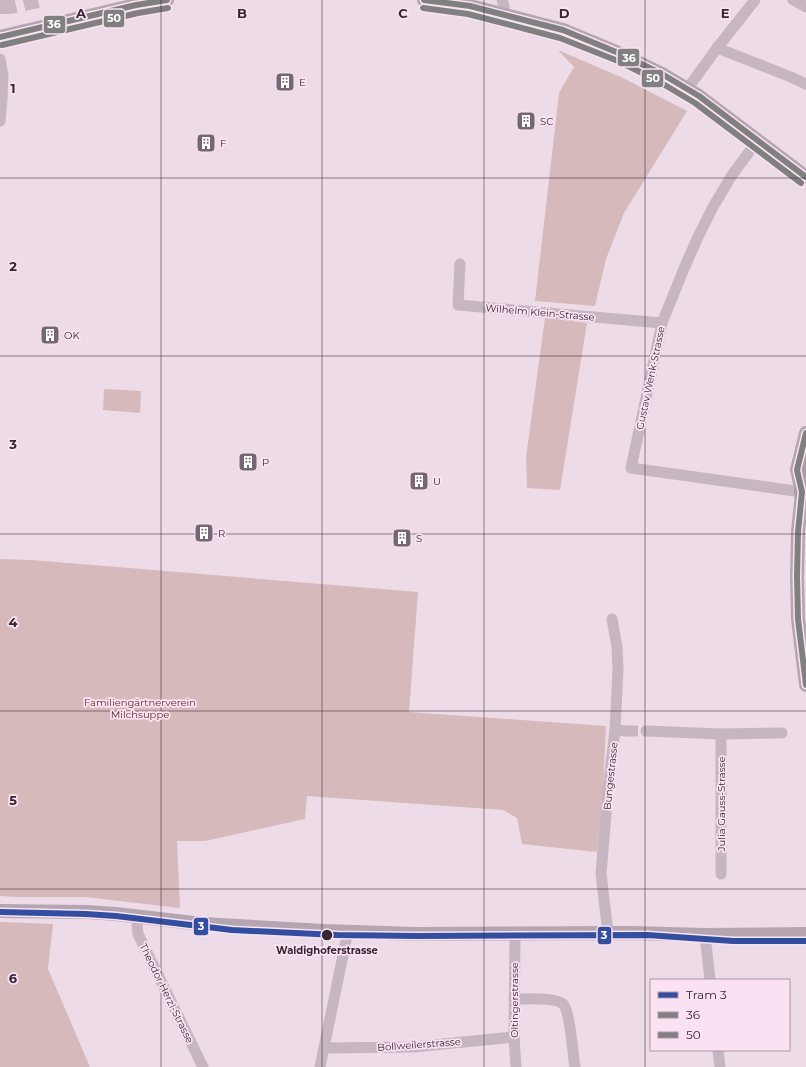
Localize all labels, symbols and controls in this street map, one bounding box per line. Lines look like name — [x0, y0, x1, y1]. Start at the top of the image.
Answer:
text: A — [75, 5, 87, 21]
text: B — [237, 5, 247, 21]
text: C — [398, 5, 408, 21]
text: D — [559, 5, 570, 21]
text: E — [721, 5, 730, 21]
line badge: 50 — [103, 9, 125, 28]
text: 50 — [107, 11, 122, 25]
line badge: 36 — [43, 15, 66, 34]
text: 36 — [46, 17, 61, 31]
line badge: 36 — [617, 48, 640, 67]
text: 36 — [621, 51, 636, 65]
line badge: 50 — [641, 69, 664, 88]
building icon: E — [274, 71, 296, 93]
text: 50 — [646, 71, 661, 85]
place label: E — [299, 76, 306, 89]
text: 1 — [10, 80, 16, 96]
building icon: SC — [515, 110, 537, 132]
place label: SC — [540, 115, 553, 128]
building icon: F — [195, 132, 217, 154]
place label: F — [220, 137, 226, 150]
text: 2 — [9, 258, 17, 274]
street label: Wilhelm Klein-Strasse — [485, 301, 595, 324]
building icon: OK — [39, 324, 61, 346]
street label: Gustav Wenk-Strasse — [633, 325, 668, 431]
place label: OK — [64, 329, 80, 342]
text: 3 — [8, 436, 17, 452]
building icon: P — [237, 451, 259, 473]
place label: P — [262, 456, 269, 469]
building icon: U — [408, 470, 430, 492]
place label: U — [433, 475, 441, 488]
building icon: R — [193, 522, 215, 544]
place label: R — [218, 527, 225, 540]
building icon: S — [391, 527, 413, 549]
place label: S — [416, 532, 422, 545]
text: 4 — [9, 614, 18, 630]
park label: Familiengärtnerverein Milchsuppe — [84, 696, 196, 721]
street label: Bungestrasse — [600, 741, 621, 811]
street label: Julia Gauss-Strasse — [715, 757, 728, 852]
text: 5 — [9, 792, 17, 808]
line badge: 3 — [193, 917, 209, 936]
text: 3 — [197, 919, 205, 933]
line badge: 3 — [597, 926, 612, 945]
marker: Waldighoferstrasse — [320, 928, 334, 942]
text: 3 — [600, 928, 608, 942]
street label: Theodor Herzl-Strasse — [137, 941, 196, 1045]
place label: Waldighoferstrasse — [276, 944, 378, 957]
street label: Oltingerstrasse — [508, 962, 521, 1038]
text: 6 — [9, 970, 18, 986]
legend — [650, 979, 790, 1051]
text: Tram 3 — [686, 987, 727, 1002]
text: 36 — [686, 1007, 700, 1022]
text: 50 — [686, 1027, 701, 1042]
street label: Bollweilerstrasse — [377, 1035, 461, 1054]

